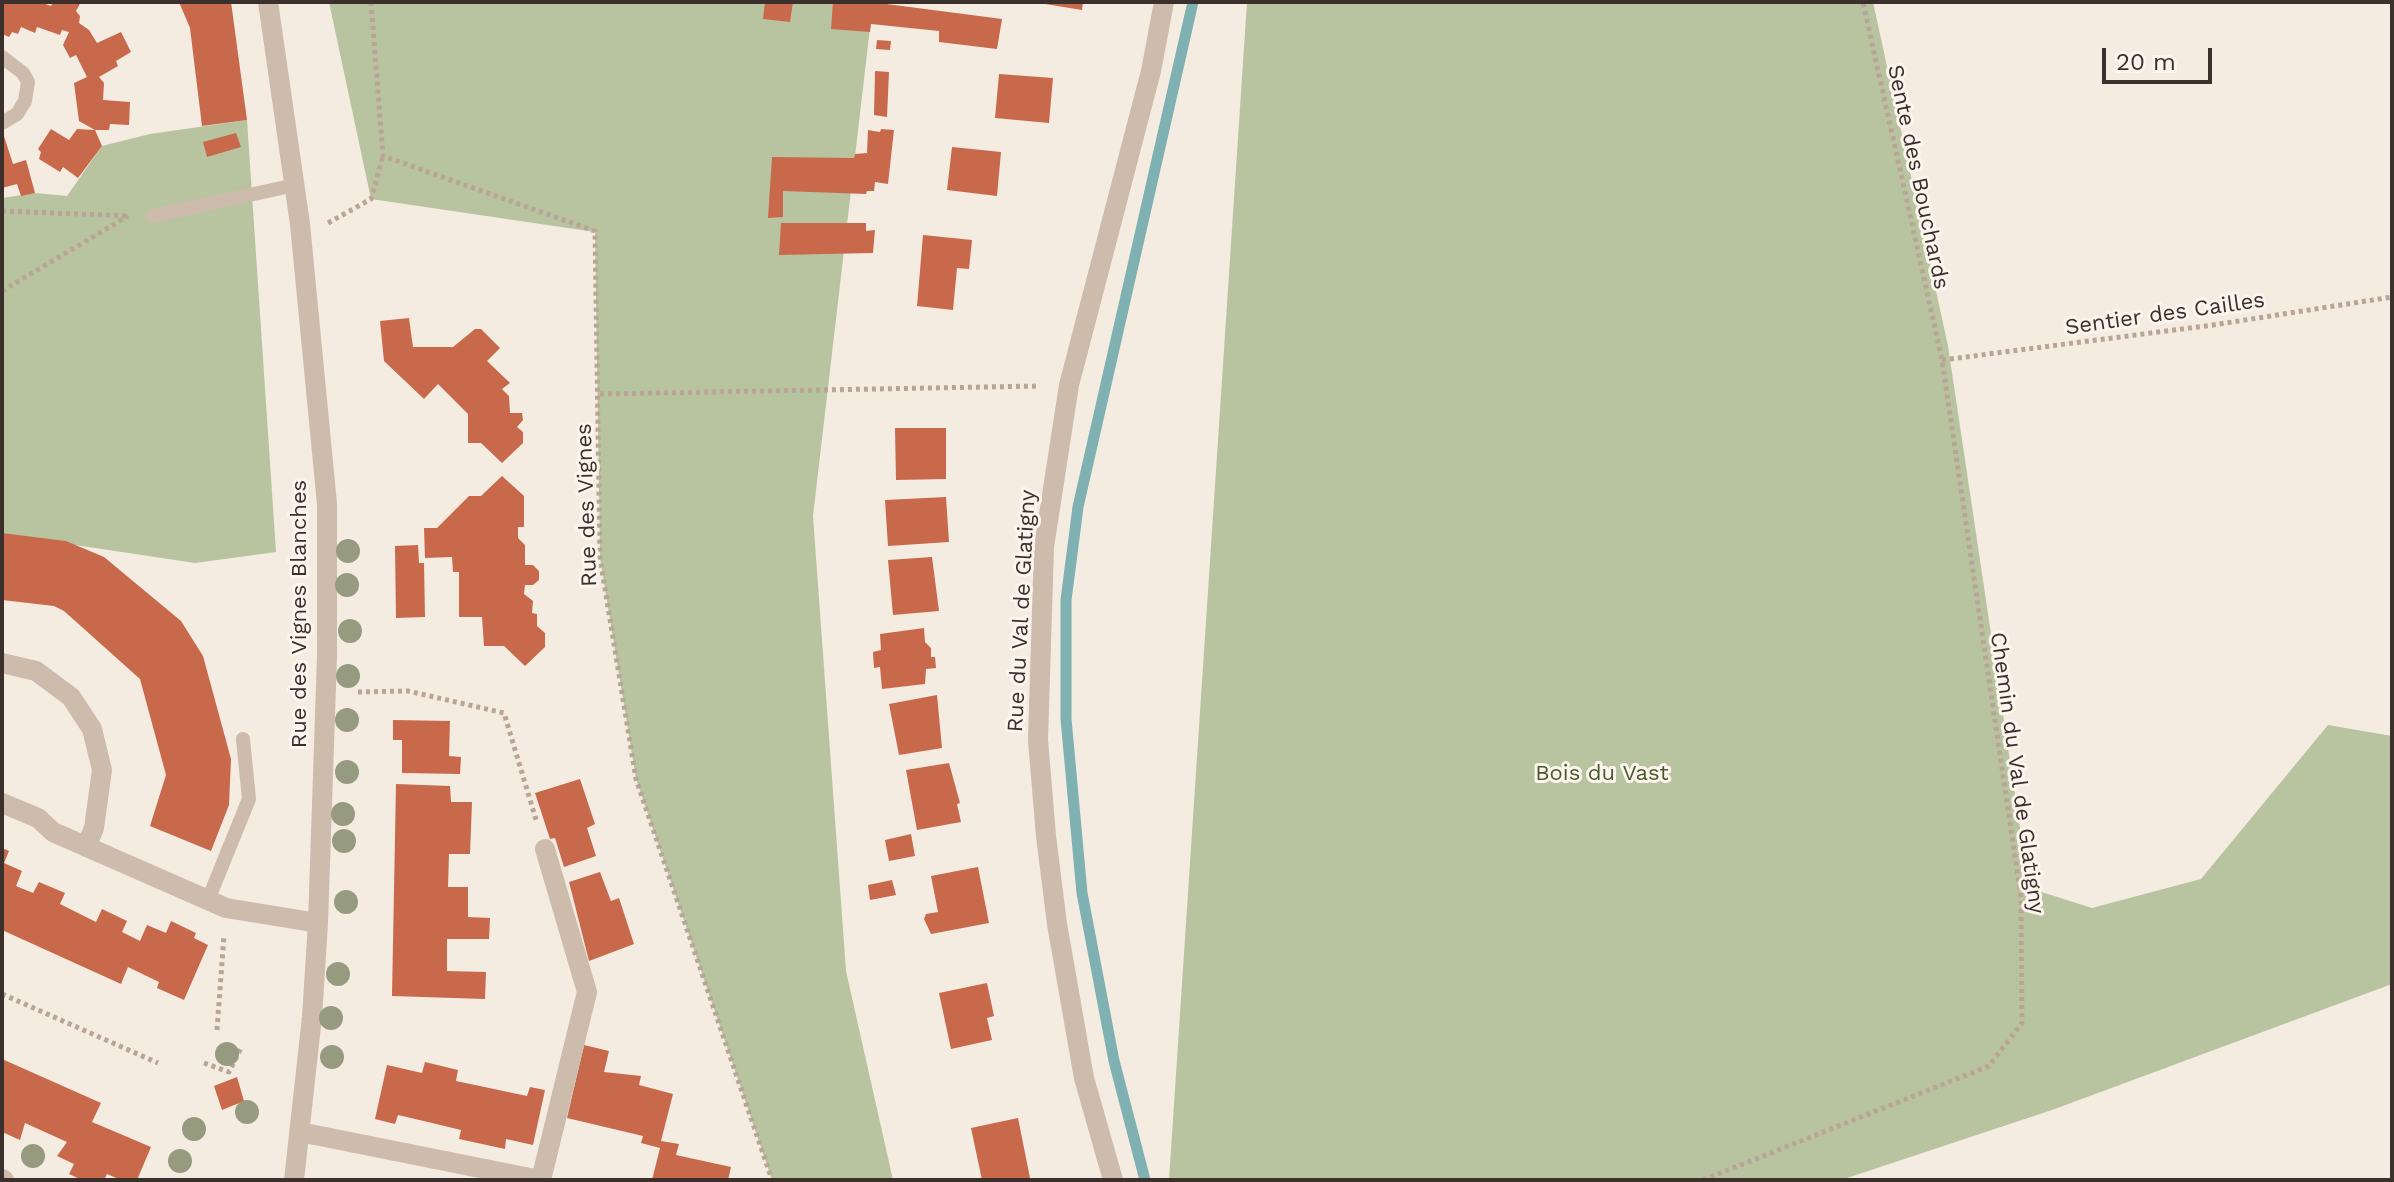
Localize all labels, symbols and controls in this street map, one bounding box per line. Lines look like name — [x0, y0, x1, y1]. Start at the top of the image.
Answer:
scale bar — [2106, 32, 2216, 82]
text: 20 m — [2116, 48, 2176, 76]
street label: Sente des Bouchards — [1881, 62, 1955, 292]
street label: Sentier des Cailles — [2064, 287, 2266, 341]
street label: Rue des Vignes — [571, 423, 603, 587]
street label: Rue des Vignes Blanches — [287, 480, 313, 748]
street label: Rue du Val de Glatigny — [1002, 489, 1042, 733]
street label: Chemin du Val de Glatigny — [1984, 631, 2050, 915]
park label: Bois du Vast — [1535, 761, 1669, 787]

